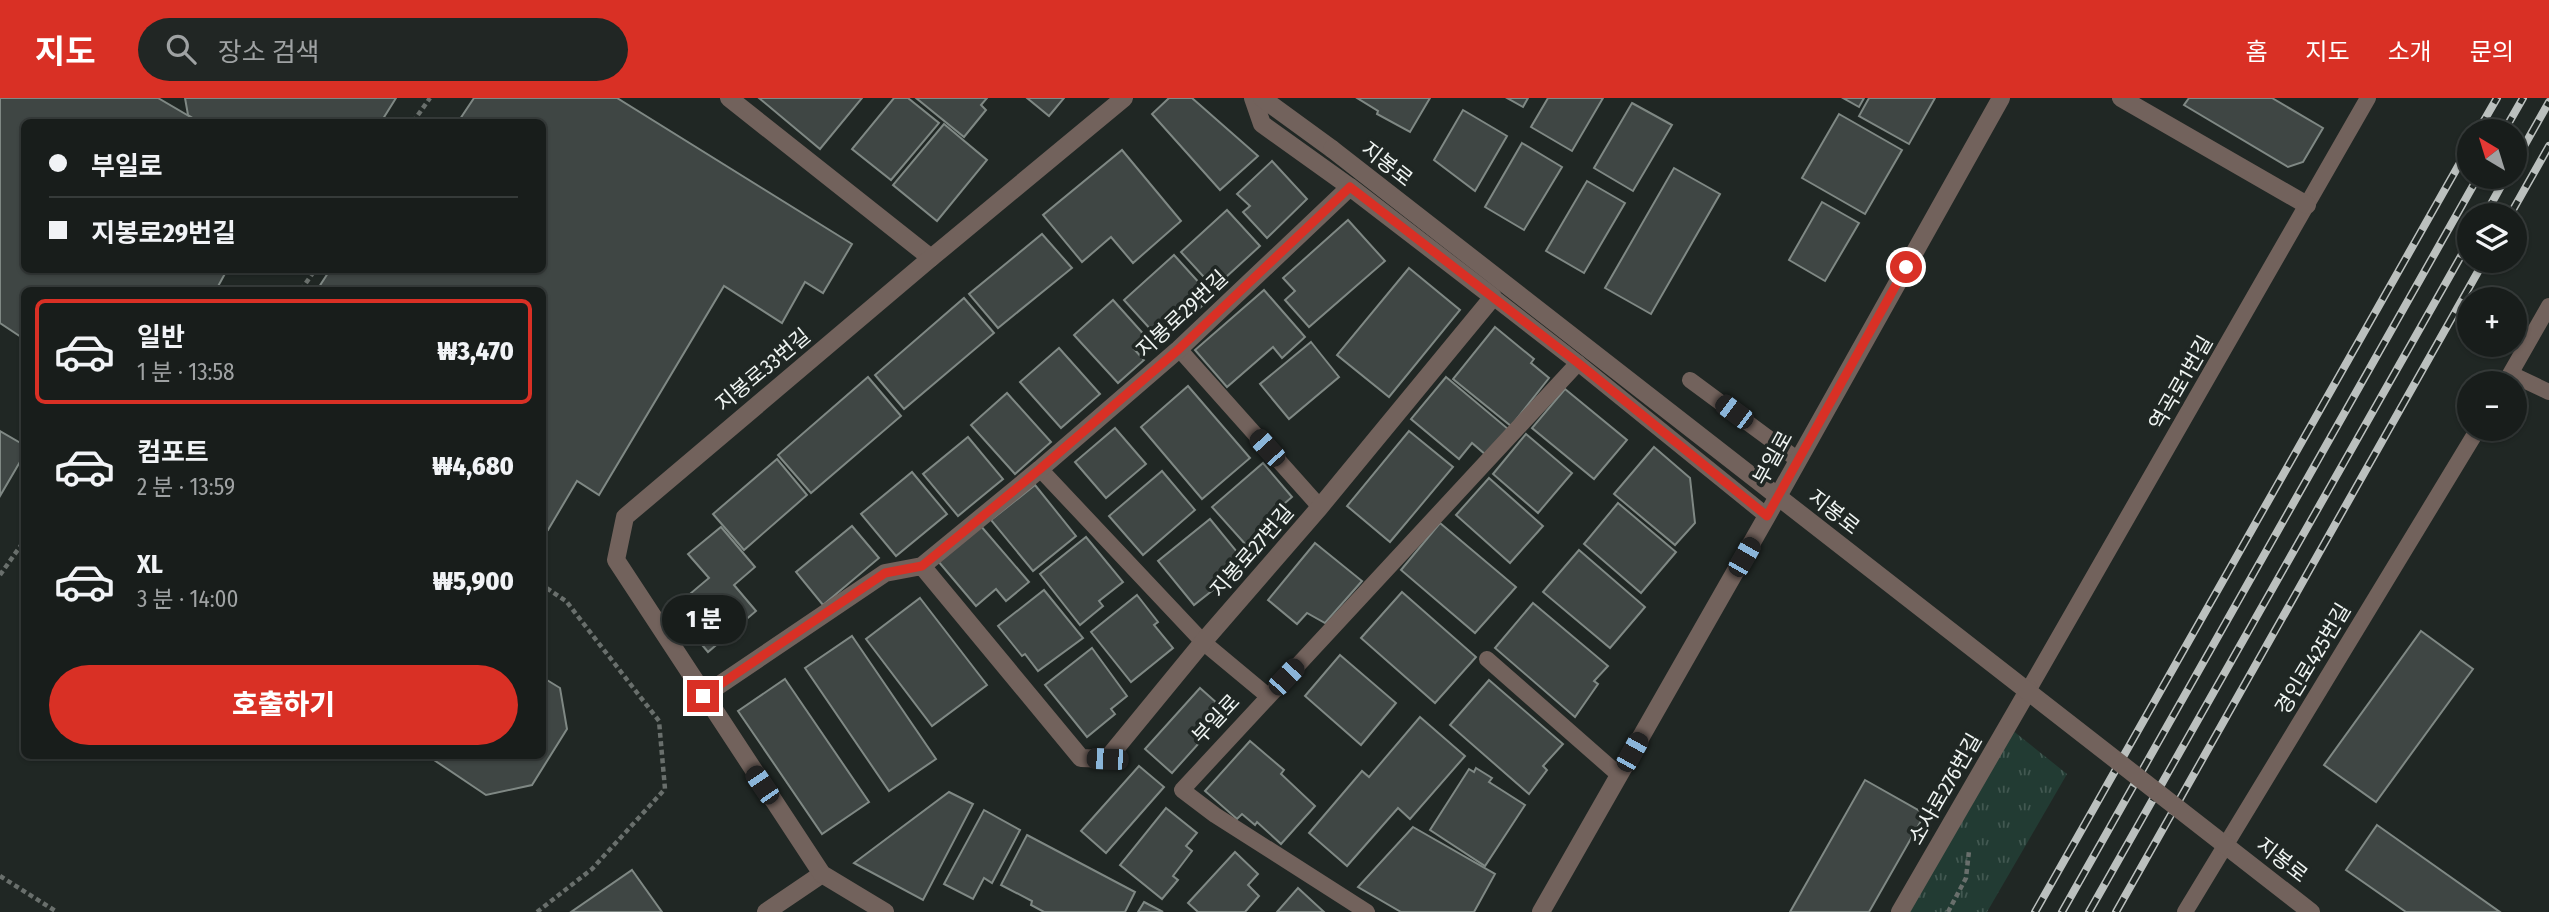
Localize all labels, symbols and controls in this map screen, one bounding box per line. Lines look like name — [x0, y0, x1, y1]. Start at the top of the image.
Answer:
search box — [138, 18, 628, 81]
icon: search — [162, 30, 200, 68]
text: 지도 — [35, 32, 96, 72]
text: 장소 검색 — [218, 37, 320, 68]
text: 홈 — [2245, 38, 2267, 66]
text: 지도 — [2305, 38, 2350, 66]
text: 소개 — [2388, 38, 2432, 66]
text: 문의 — [2470, 38, 2514, 66]
north arrow — [2457, 119, 2527, 189]
map controls — [2457, 119, 2527, 441]
street label: 지봉로 — [1356, 136, 1418, 192]
text: 부일로 — [91, 151, 163, 182]
button: layers — [2457, 203, 2527, 273]
text: 지봉로29번길 — [91, 218, 236, 249]
route start — [1890, 251, 1922, 283]
street label: 지봉로29번길 — [1131, 265, 1233, 363]
button: + — [2457, 287, 2527, 357]
icon: car — [53, 320, 116, 383]
text: 일반 — [137, 322, 185, 353]
street label: 지봉로33번길 — [710, 323, 816, 417]
street label: 역곡로1번길 — [2144, 331, 2218, 435]
text: ₩3,470 — [437, 336, 514, 367]
text: 1 분 · 13:58 — [137, 358, 235, 386]
button: − — [2457, 371, 2527, 441]
car — [1711, 391, 1758, 433]
car — [1246, 425, 1289, 471]
street label: 부일로 — [1748, 426, 1798, 490]
icon: car — [53, 435, 116, 498]
text: 컴포트 — [137, 437, 209, 468]
text: ₩4,680 — [432, 451, 514, 482]
text: 2 분 · 13:59 — [137, 473, 235, 501]
street label: 지봉로 — [1803, 484, 1865, 540]
street label: 지봉로27번길 — [1205, 499, 1299, 603]
car — [1725, 534, 1764, 580]
text: XL — [137, 549, 163, 580]
icon: car — [53, 550, 116, 613]
text: ₩5,900 — [433, 566, 514, 597]
text: 3 분 · 14:00 — [137, 585, 239, 613]
callout: 1 분 — [661, 594, 745, 644]
street label: 경인로425번길 — [2270, 599, 2356, 719]
text: 1 분 — [686, 605, 722, 633]
car — [1264, 654, 1309, 700]
button: 호출하기 — [49, 665, 518, 745]
route end — [687, 680, 719, 712]
street label: 부일로 — [1187, 689, 1245, 749]
car — [1613, 729, 1652, 775]
street label: 소사로276번길 — [1903, 729, 1987, 849]
car — [1086, 748, 1129, 770]
car — [742, 762, 783, 808]
street label: 지봉로 — [2251, 832, 2313, 888]

